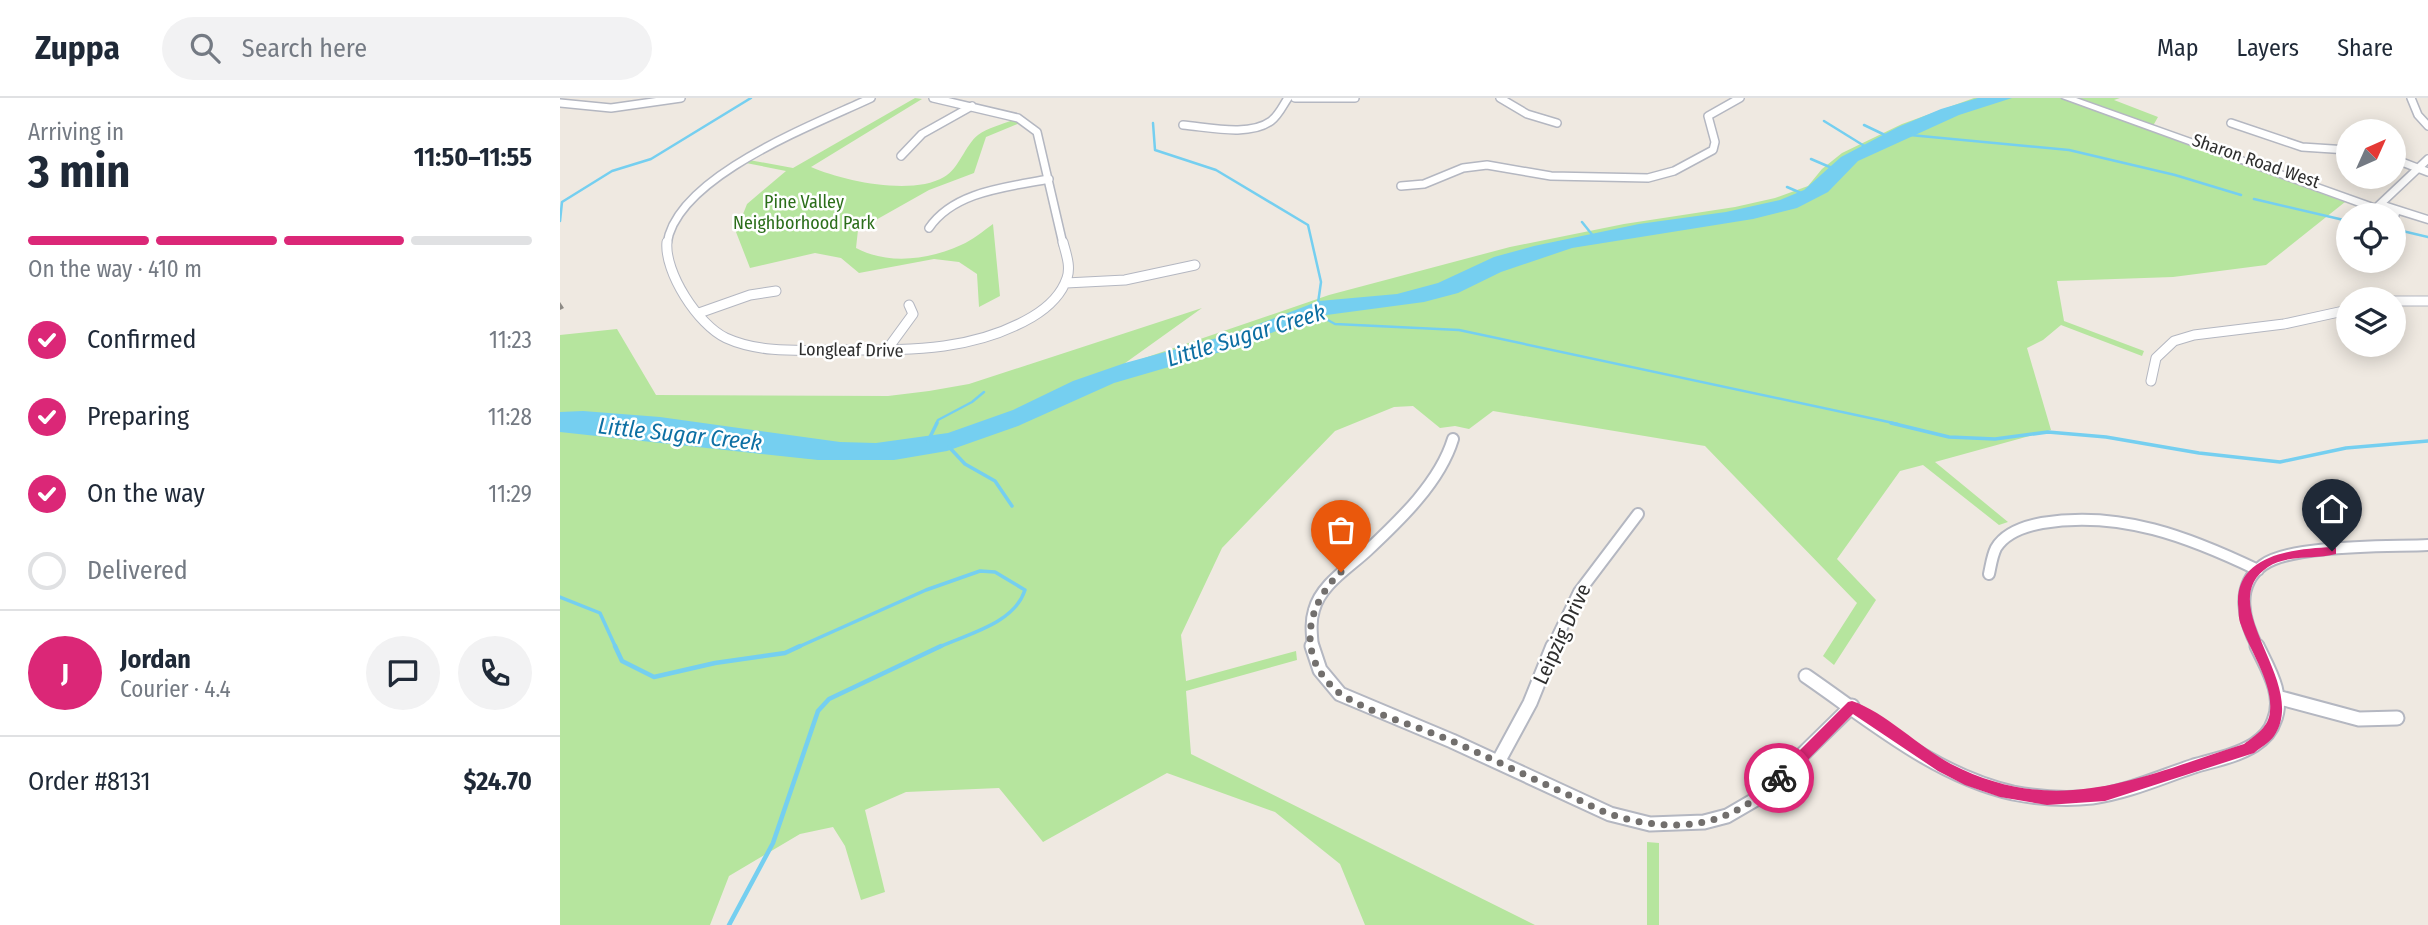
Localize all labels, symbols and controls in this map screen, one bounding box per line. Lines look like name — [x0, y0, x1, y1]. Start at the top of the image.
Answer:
search box — [162, 17, 652, 80]
text: Zuppa — [35, 28, 120, 68]
icon: search — [186, 29, 224, 67]
text: Search here — [242, 33, 367, 64]
text: Map — [2157, 34, 2199, 62]
text: Layers — [2237, 34, 2299, 62]
text: Share — [2337, 34, 2393, 62]
text: Arriving in — [28, 118, 124, 146]
north arrow — [2336, 119, 2406, 189]
map controls — [2336, 119, 2406, 357]
street label: Sharon Road West — [2189, 129, 2323, 193]
text: 11:50–11:55 — [414, 142, 532, 173]
text: 3 min — [28, 144, 130, 199]
park label: Pine Valley Neighborhood Park — [733, 191, 876, 234]
button: locate — [2336, 203, 2406, 273]
text: On the way · 410 m — [28, 255, 202, 283]
button: layers — [2336, 287, 2406, 357]
water label: Little Sugar Creek — [1163, 298, 1329, 372]
icon: check — [28, 321, 66, 359]
text: Confirmed — [87, 324, 197, 355]
text: 11:23 — [489, 326, 532, 354]
street label: Longleaf Drive — [798, 338, 904, 362]
icon: check — [28, 398, 66, 436]
text: Preparing — [87, 401, 189, 432]
text: 11:28 — [488, 403, 532, 431]
water label: Little Sugar Creek — [597, 411, 763, 457]
icon: check — [28, 475, 66, 513]
text: On the way — [87, 478, 205, 509]
pin — [2302, 479, 2362, 551]
text: 11:29 — [488, 480, 532, 508]
icon: home — [2313, 490, 2351, 528]
pin — [1311, 500, 1371, 572]
icon: bag — [1322, 511, 1360, 549]
text: Delivered — [87, 555, 188, 586]
street label: Leipzig Drive — [1527, 579, 1597, 689]
button: chat — [366, 636, 440, 710]
button: phone — [458, 636, 532, 710]
text: Jordan — [120, 644, 191, 675]
text: J — [61, 658, 69, 689]
text: Courier · 4.4 — [120, 675, 231, 703]
courier — [1744, 743, 1814, 813]
icon: bike — [1760, 759, 1798, 797]
text: Order #8131 — [28, 766, 151, 797]
text: $24.70 — [463, 766, 532, 797]

